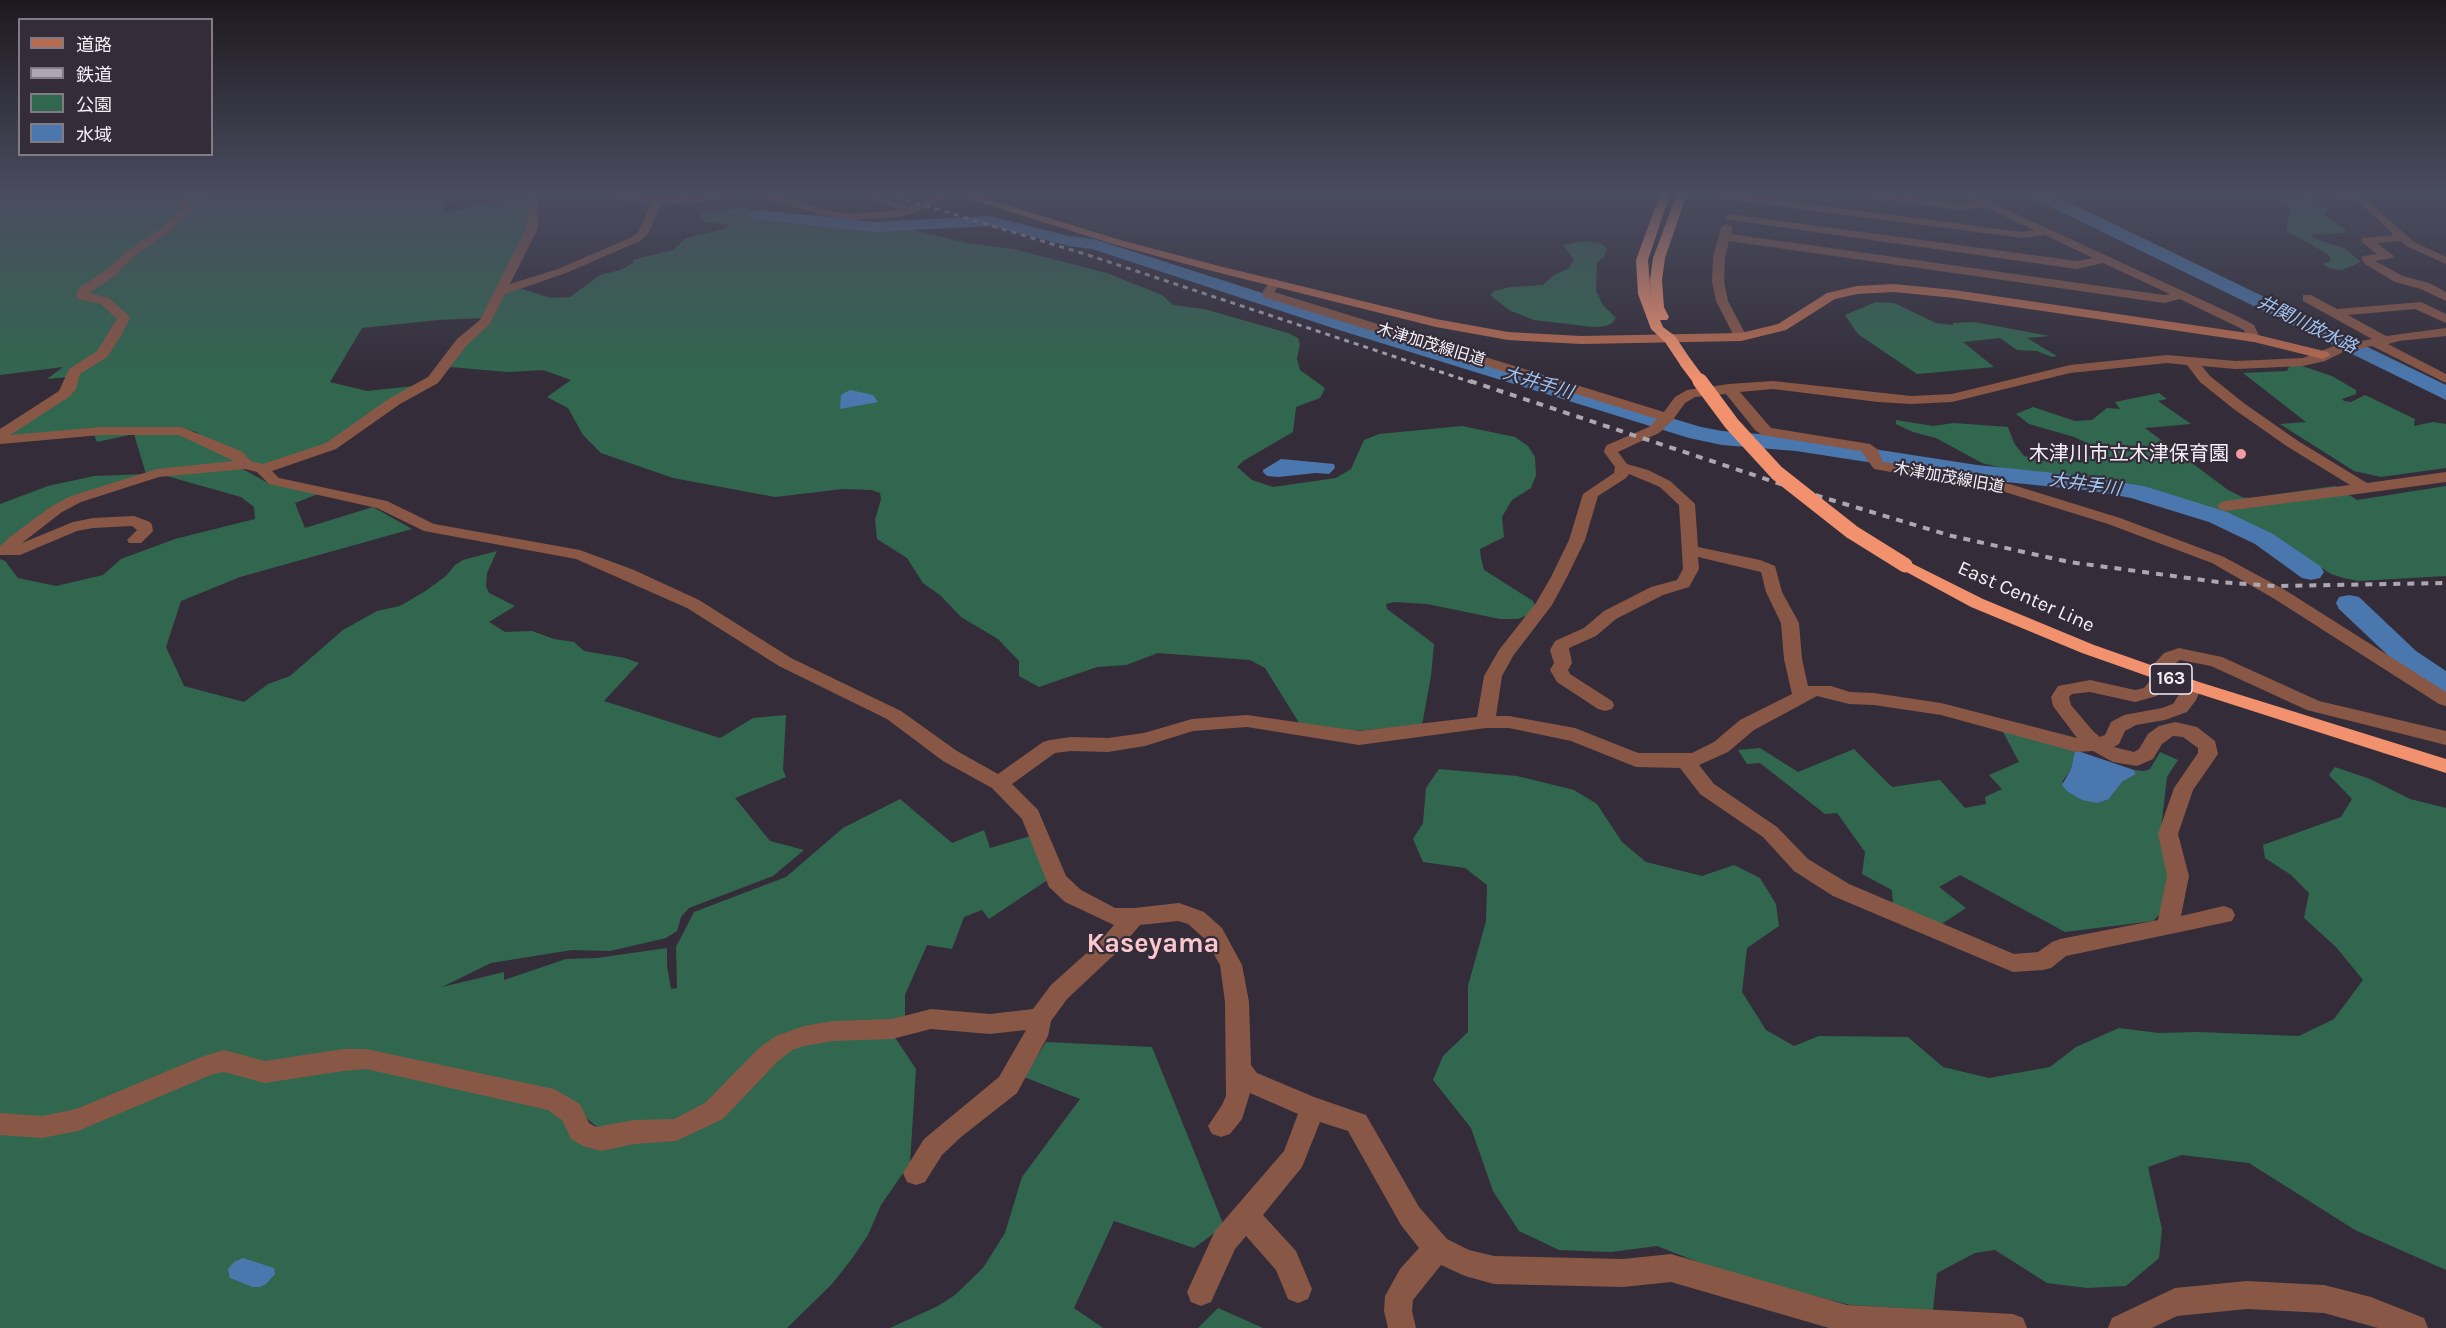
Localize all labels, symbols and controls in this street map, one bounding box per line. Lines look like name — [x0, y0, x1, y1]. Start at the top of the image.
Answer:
legend — [18, 18, 213, 156]
text: 道路 — [76, 34, 112, 56]
text: 鉄道 — [76, 64, 112, 86]
text: 公園 — [76, 94, 112, 116]
text: 水域 — [76, 124, 112, 146]
water label: 井関川放水路 — [2254, 292, 2360, 358]
street label: 木津加茂線旧道 — [1375, 319, 1487, 371]
water label: 大井手川 — [1500, 362, 1576, 404]
place label: 木津川市立木津保育園 — [2029, 442, 2229, 466]
marker: 木津川市立木津保育園 — [2234, 447, 2248, 461]
street label: 木津加茂線旧道 — [1892, 459, 2006, 497]
water label: 大井手川 — [2048, 469, 2122, 501]
street label: East Center Line — [1954, 556, 2098, 638]
road number: 163 — [2150, 664, 2192, 694]
district label: Kaseyama — [1087, 928, 1219, 960]

